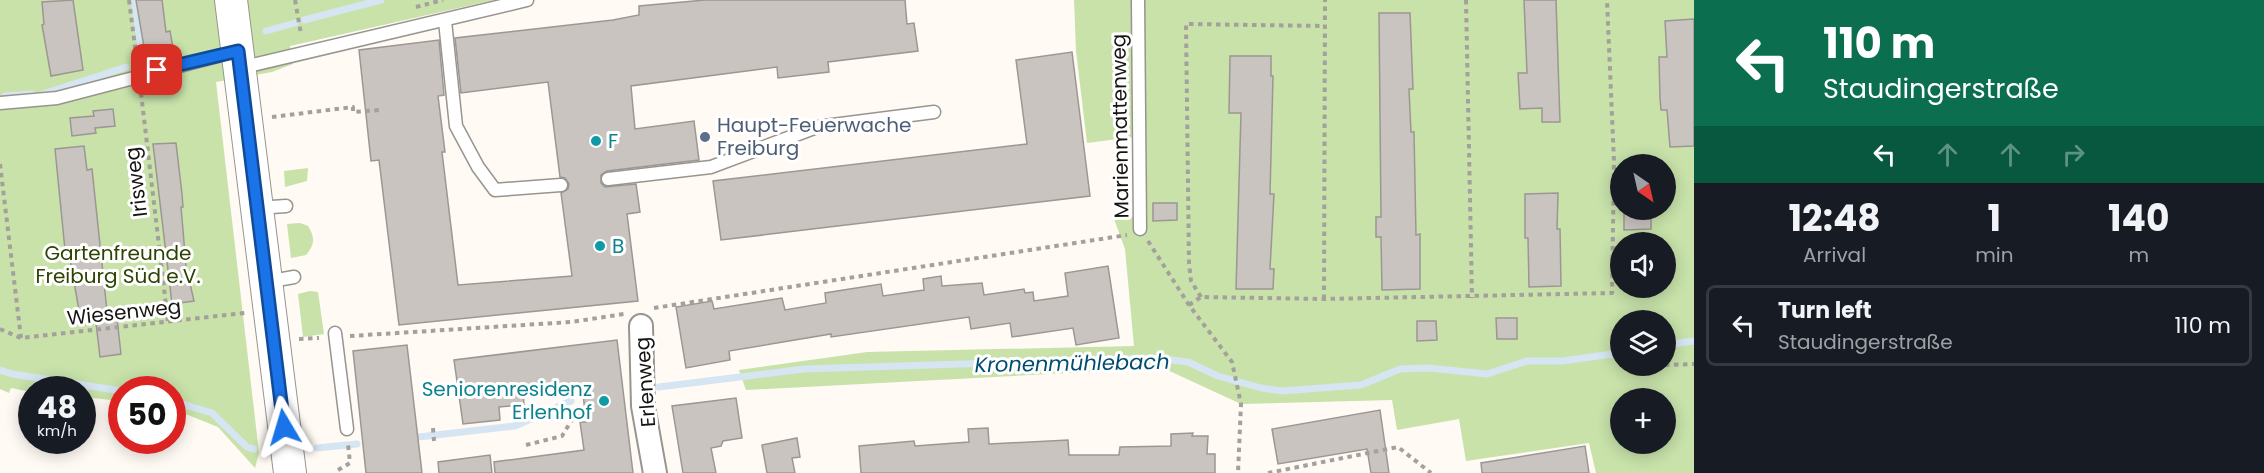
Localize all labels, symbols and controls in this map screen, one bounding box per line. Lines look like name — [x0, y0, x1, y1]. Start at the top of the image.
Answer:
text: 110 m — [1823, 14, 1935, 73]
icon: left — [1724, 24, 1802, 102]
street label: Marienmattenweg — [1104, 34, 1136, 218]
pin — [131, 44, 182, 95]
icon: arrive — [140, 53, 173, 86]
text: Staudingerstraße — [1823, 70, 2059, 107]
place label: Haupt-Feuerwache Freiburg — [717, 111, 911, 162]
place label: F — [608, 127, 618, 155]
marker: Haupt-Feuerwache Freiburg — [698, 130, 712, 144]
marker: F — [589, 134, 603, 148]
icon: left — [1868, 138, 1901, 171]
icon: ahead — [1931, 138, 1964, 171]
icon: ahead — [1994, 138, 2027, 171]
icon: right — [2057, 138, 2090, 171]
street label: Irisweg — [118, 146, 154, 218]
north arrow — [1610, 154, 1676, 220]
map controls — [1610, 154, 1676, 454]
text: 12:48 — [1789, 193, 1881, 244]
text: 1 — [1988, 193, 2001, 244]
text: 140 — [2108, 193, 2169, 244]
place label: B — [612, 232, 624, 260]
button: sound — [1610, 232, 1676, 298]
park label: Gartenfreunde Freiburg Süd e.V. — [35, 239, 201, 290]
marker: B — [593, 239, 607, 253]
text: Arrival — [1803, 241, 1866, 269]
text: min — [1975, 241, 2013, 269]
text: m — [2128, 241, 2149, 269]
street label: Wiesenweg — [65, 292, 183, 332]
text: Turn left — [1778, 295, 1872, 326]
icon: left — [1727, 309, 1760, 342]
button: layers — [1610, 310, 1676, 376]
text: 110 m — [2175, 310, 2231, 341]
text: Staudingerstraße — [1778, 328, 1953, 356]
street label: Erlenweg — [628, 336, 662, 428]
water label: Kronenmühlebach — [974, 347, 1170, 379]
place label: Seniorenresidenz Erlenhof — [422, 375, 592, 426]
speed limit sign: 50 — [108, 376, 186, 454]
text: 48 — [37, 386, 77, 429]
button: + — [1610, 388, 1676, 454]
marker: Seniorenresidenz Erlenhof — [597, 394, 611, 408]
position arrow — [252, 395, 316, 459]
text: km/h — [37, 420, 77, 441]

